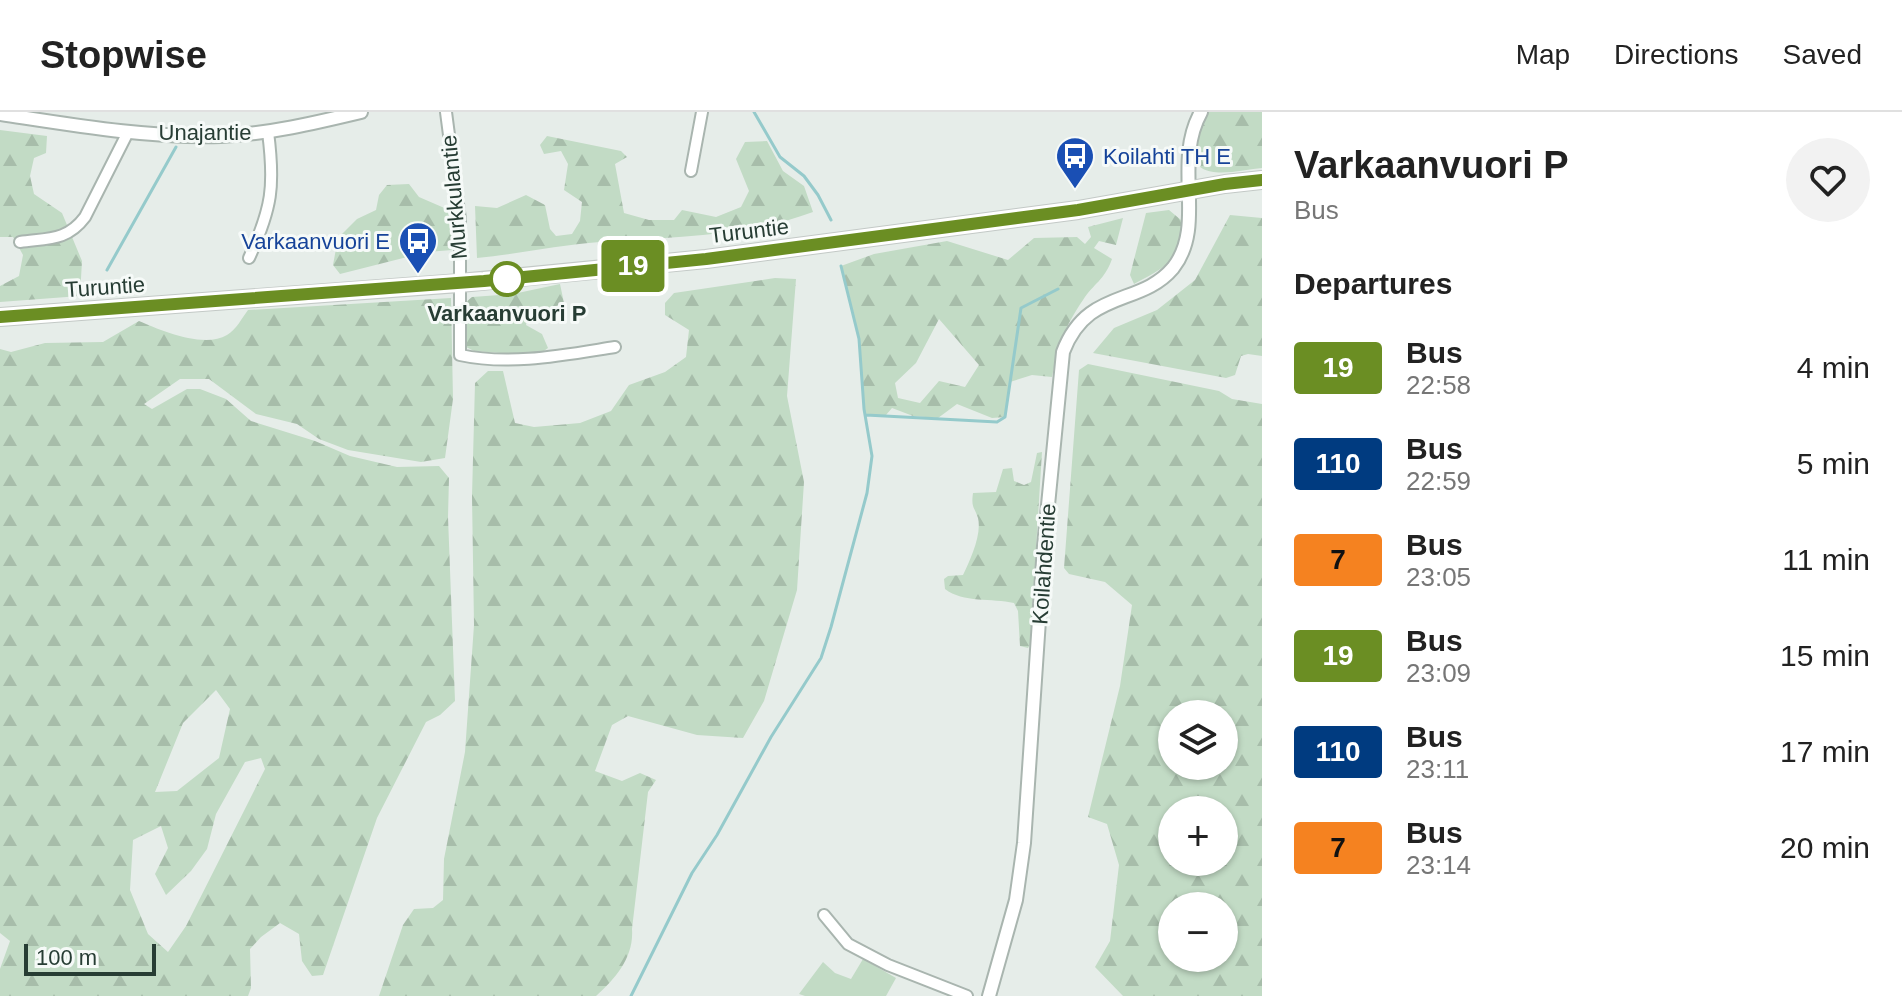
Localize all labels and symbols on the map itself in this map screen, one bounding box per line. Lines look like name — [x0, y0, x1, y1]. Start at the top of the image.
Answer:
street label: Unajantie — [159, 120, 251, 145]
street label: Murkkulantie — [436, 134, 472, 260]
bus stop icon: Koilahti TH E — [1054, 135, 1096, 190]
place label: Koilahti TH E — [1103, 144, 1231, 169]
street label: Turuntie — [708, 214, 790, 248]
bus stop icon: Varkaanvuori E — [397, 220, 439, 275]
place label: Varkaanvuori E — [241, 229, 390, 254]
line badge: 19 — [597, 240, 669, 292]
marker: Varkaanvuori P — [490, 262, 524, 296]
street label: Turuntie — [64, 272, 146, 302]
place label: Varkaanvuori P — [428, 301, 586, 326]
street label: Koilahdentie — [1027, 503, 1061, 625]
scale bar — [24, 940, 156, 976]

